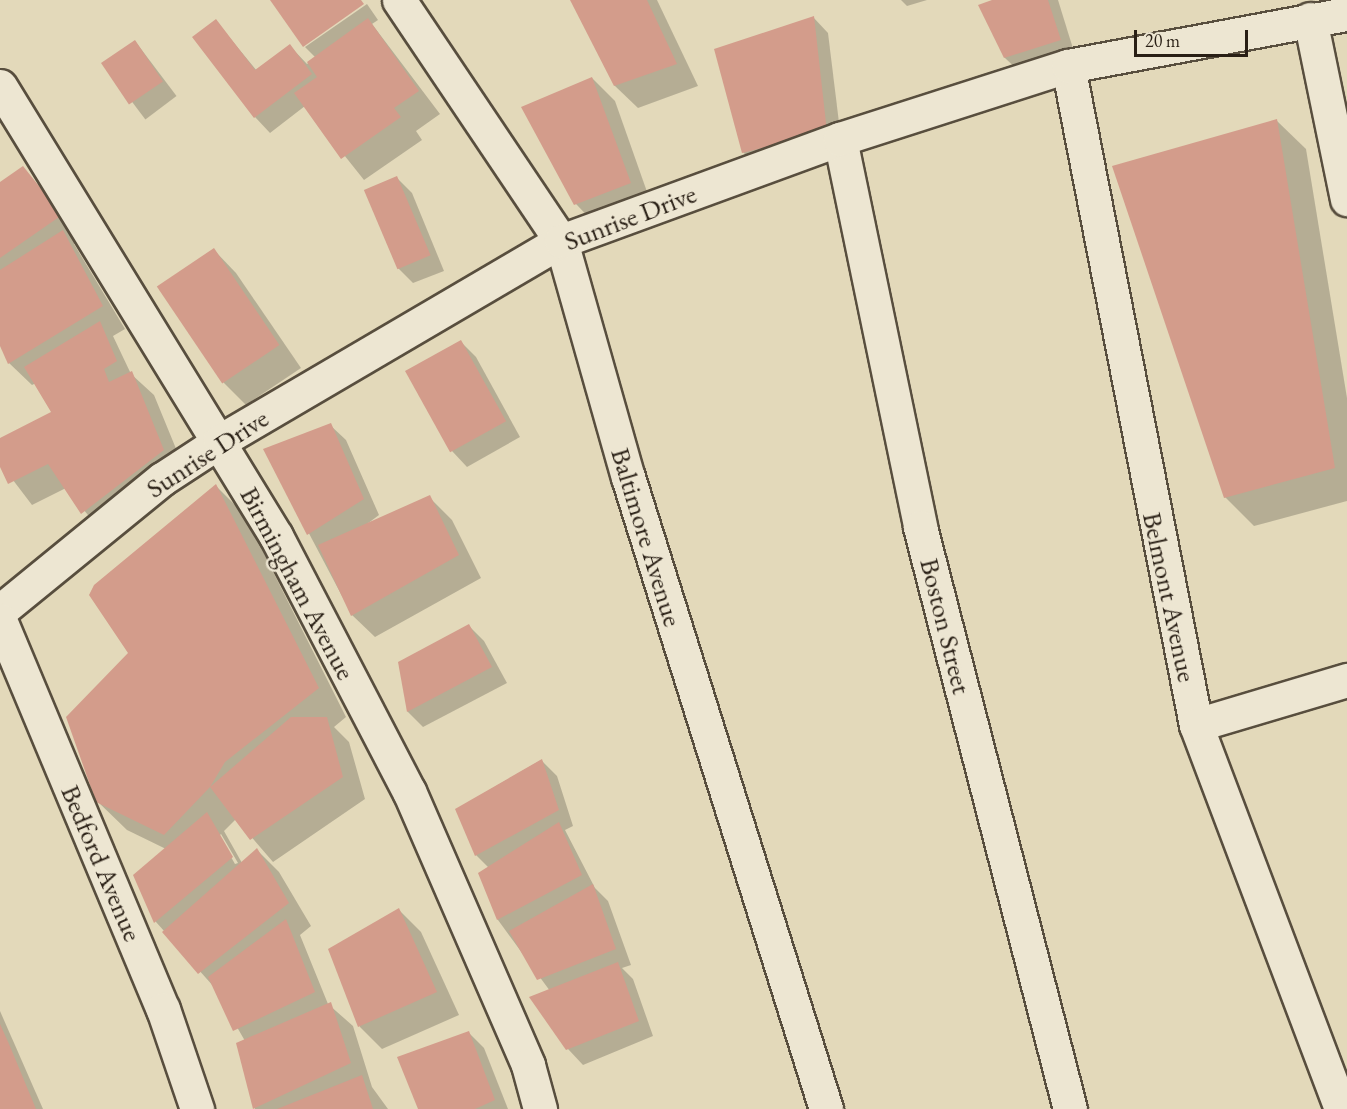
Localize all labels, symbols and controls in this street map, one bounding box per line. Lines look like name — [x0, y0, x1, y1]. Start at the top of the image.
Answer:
scale bar — [1137, 18, 1251, 56]
text: 20 m — [1145, 29, 1180, 52]
street label: Sunrise Drive — [559, 177, 701, 257]
street label: Sunrise Drive — [140, 402, 274, 504]
street label: Baltimore Avenue — [604, 444, 690, 630]
street label: Birmingham Avenue — [234, 481, 362, 685]
street label: Belmont Avenue — [1136, 509, 1204, 685]
street label: Boston Street — [913, 555, 979, 697]
street label: Bedford Avenue — [55, 780, 149, 946]

